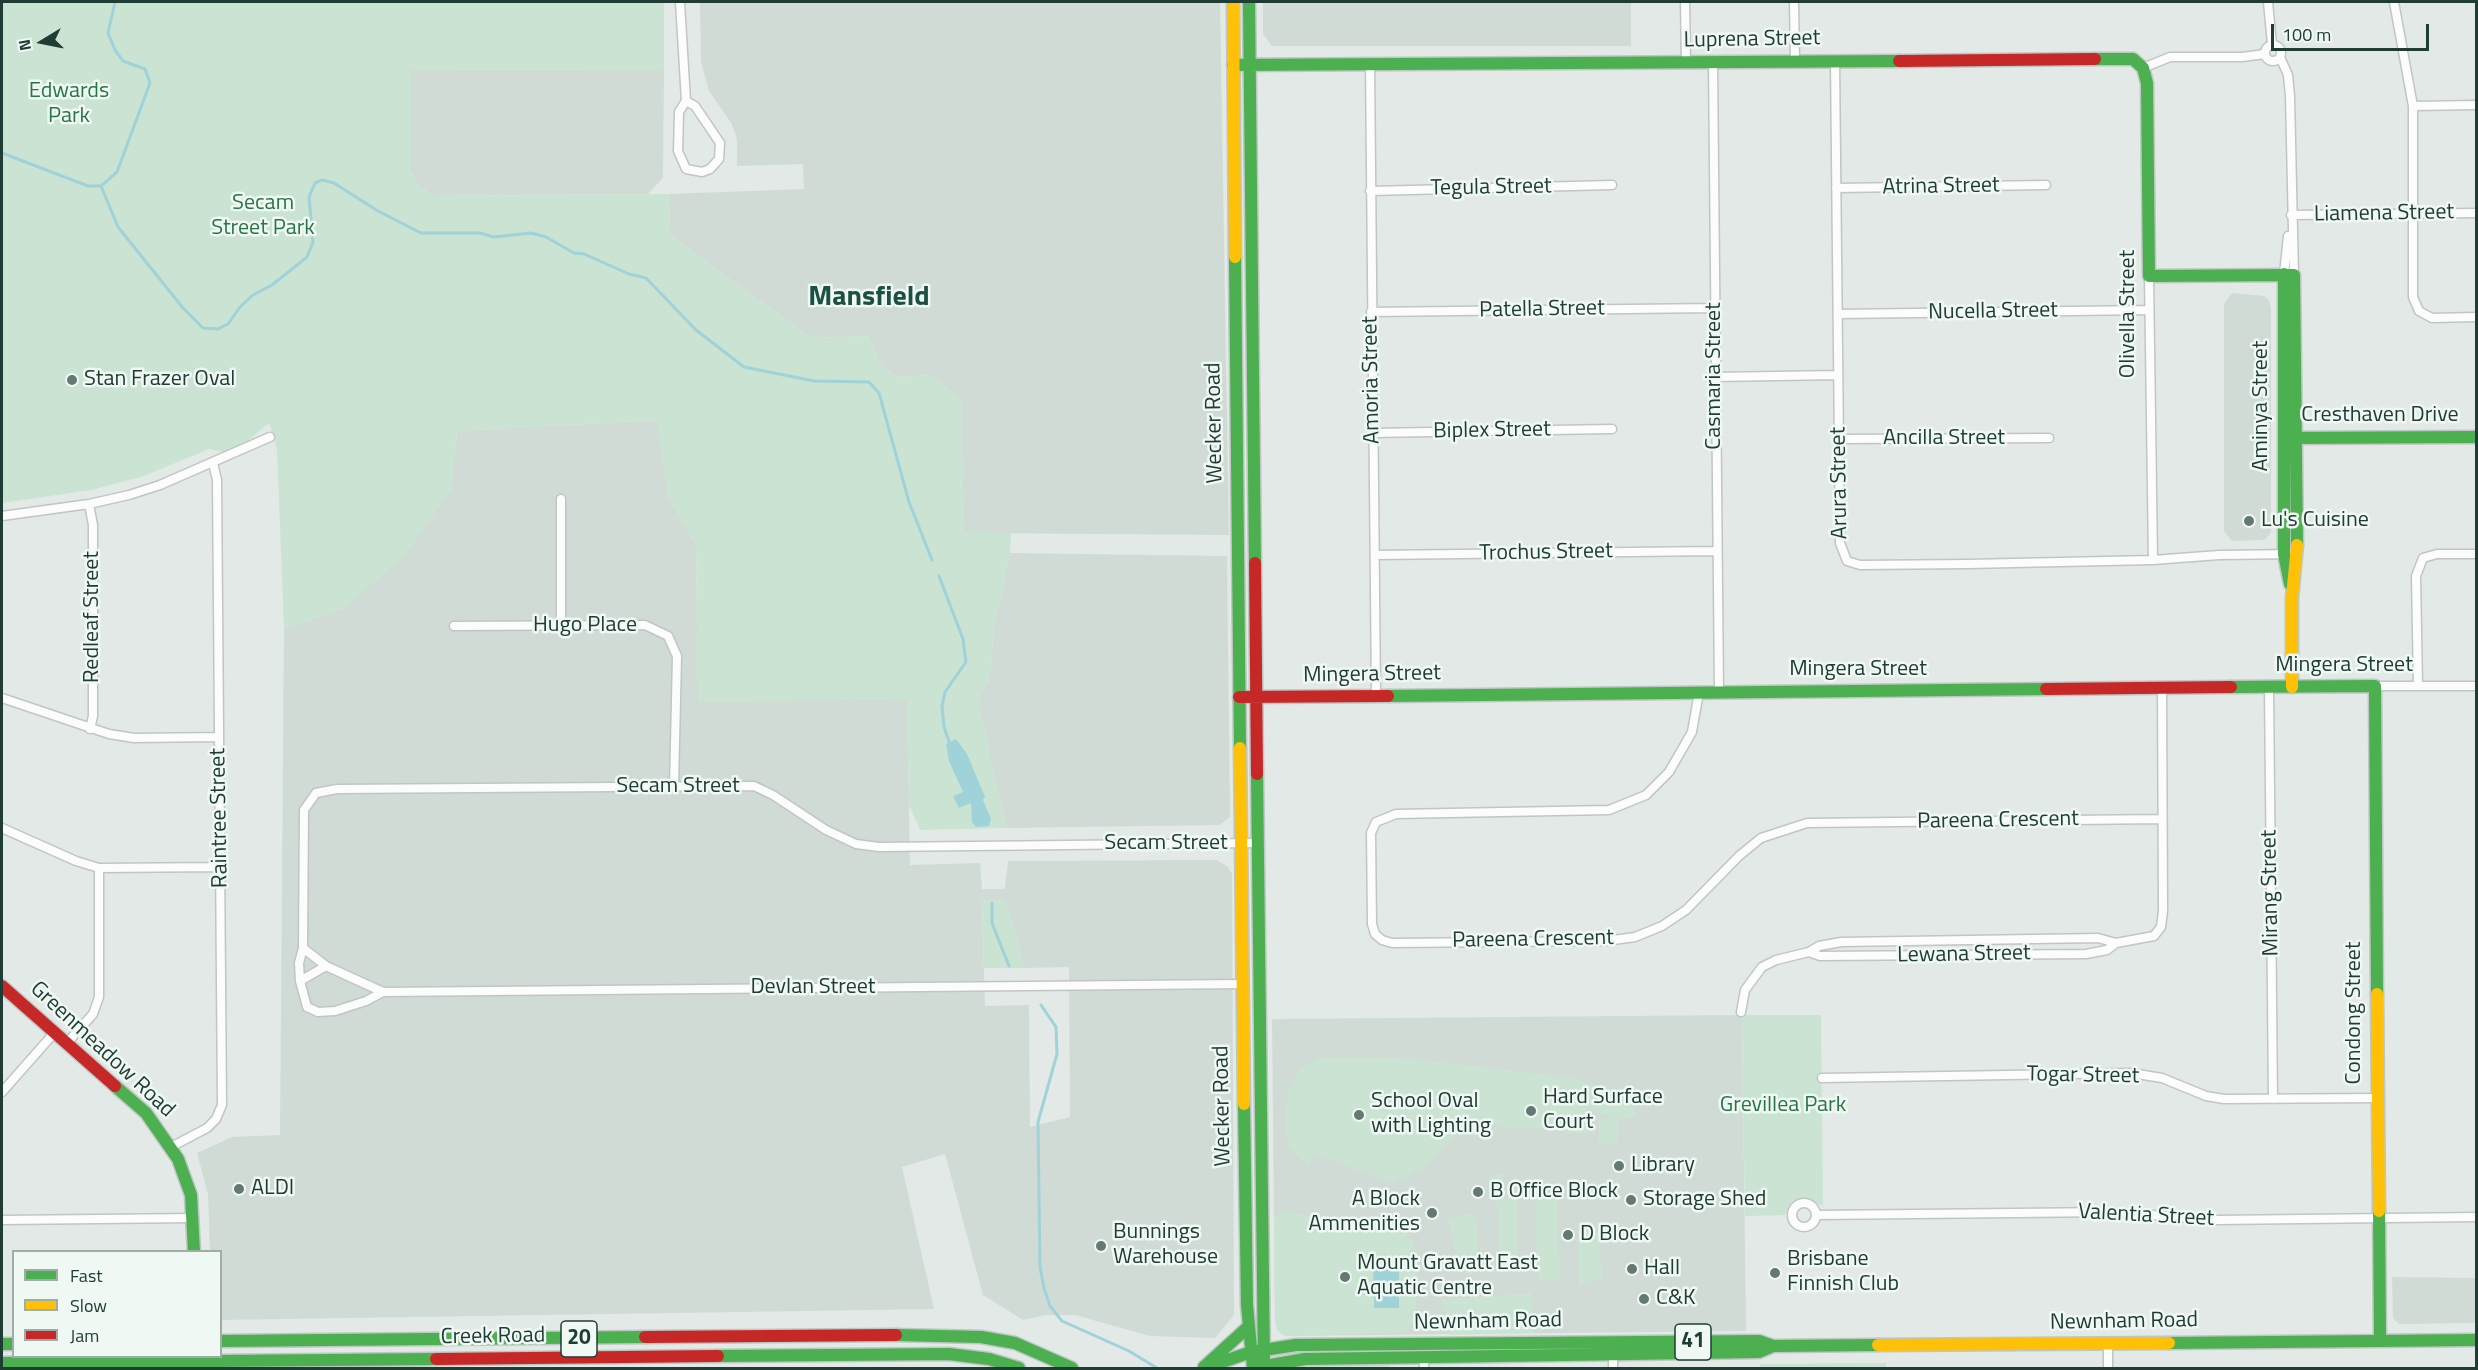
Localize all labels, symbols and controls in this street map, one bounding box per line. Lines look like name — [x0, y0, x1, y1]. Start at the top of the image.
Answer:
north arrow — [12, 12, 72, 72]
scale bar — [2274, 12, 2432, 50]
text: 100 m — [2282, 21, 2331, 48]
street label: Luprena Street — [1683, 26, 1821, 54]
text: N — [11, 38, 37, 53]
park label: Edwards Park — [29, 79, 109, 130]
street label: Atrina Street — [1882, 173, 2000, 201]
street label: Tegula Street — [1430, 174, 1552, 202]
park label: Secam Street Park — [211, 191, 315, 242]
street label: Liamena Street — [2314, 200, 2454, 228]
street label: Olivella Street — [2116, 250, 2142, 378]
district label: Mansfield — [808, 281, 930, 315]
street label: Patella Street — [1479, 296, 1605, 324]
street label: Nucella Street — [1928, 298, 2058, 326]
street label: Casmaria Street — [1702, 302, 1728, 450]
street label: Amoria Street — [1358, 316, 1386, 444]
street label: Aminya Street — [2249, 340, 2275, 472]
street label: Wecker Road — [1201, 362, 1229, 484]
place label: Stan Frazer Oval — [84, 367, 235, 393]
marker: Stan Frazer Oval — [65, 373, 79, 387]
street label: Cresthaven Drive — [2301, 403, 2459, 429]
street label: Biplex Street — [1433, 417, 1551, 445]
street label: Arura Street — [1826, 426, 1854, 540]
street label: Ancilla Street — [1883, 426, 2005, 452]
place label: Lu's Cuisine — [2261, 508, 2369, 534]
marker: Lu's Cuisine — [2242, 514, 2256, 528]
street label: Trochus Street — [1479, 539, 1613, 567]
street label: Redleaf Street — [80, 551, 106, 683]
street label: Hugo Place — [533, 613, 637, 639]
street label: Mingera Street — [2275, 653, 2413, 679]
street label: Mingera Street — [1789, 657, 1927, 683]
street label: Mingera Street — [1303, 661, 1441, 689]
street label: Raintree Street — [206, 748, 234, 888]
street label: Secam Street — [616, 774, 740, 800]
street label: Pareena Crescent — [1917, 806, 2079, 836]
street label: Mirang Street — [2257, 829, 2285, 957]
street label: Secam Street — [1104, 831, 1228, 857]
street label: Pareena Crescent — [1452, 925, 1614, 955]
street label: Lewana Street — [1897, 941, 2031, 969]
street label: Condong Street — [2342, 941, 2368, 1085]
street label: Devlan Street — [750, 975, 876, 1001]
street label: Greenmeadow Road — [24, 976, 180, 1124]
street label: Wecker Road — [1209, 1045, 1237, 1167]
street label: Togar Street — [2026, 1062, 2140, 1090]
place label: Hard Surface Court — [1543, 1085, 1663, 1136]
place label: School Oval with Lighting — [1371, 1089, 1491, 1140]
park label: Grevillea Park — [1720, 1093, 1846, 1119]
marker: Hard Surface Court — [1524, 1104, 1538, 1118]
marker: School Oval with Lighting — [1352, 1108, 1366, 1122]
place label: Library — [1631, 1153, 1695, 1179]
marker: Library — [1612, 1159, 1626, 1173]
place label: ALDI — [251, 1176, 294, 1202]
place label: B Office Block — [1490, 1179, 1618, 1205]
marker: ALDI — [232, 1182, 246, 1196]
marker: B Office Block — [1471, 1185, 1485, 1199]
place label: A Block Ammenities — [1308, 1187, 1420, 1238]
place label: Storage Shed — [1643, 1187, 1766, 1213]
marker: Storage Shed — [1624, 1193, 1638, 1207]
street label: Valentia Street — [2077, 1199, 2215, 1233]
marker: A Block Ammenities — [1425, 1206, 1439, 1220]
place label: Bunnings Warehouse — [1113, 1220, 1218, 1272]
place label: D Block — [1580, 1222, 1649, 1248]
marker: D Block — [1561, 1228, 1575, 1242]
marker: Bunnings Warehouse — [1094, 1239, 1108, 1253]
place label: Brisbane Finnish Club — [1787, 1247, 1899, 1298]
legend — [12, 1250, 222, 1358]
place label: Mount Gravatt East Aquatic Centre — [1357, 1251, 1538, 1302]
place label: Hall — [1644, 1256, 1680, 1282]
text: Fast — [70, 1262, 103, 1289]
marker: Hall — [1625, 1262, 1639, 1276]
marker: Brisbane Finnish Club — [1768, 1266, 1782, 1280]
marker: Mount Gravatt East Aquatic Centre — [1338, 1270, 1352, 1284]
place label: C&K — [1656, 1286, 1696, 1312]
text: Slow — [70, 1292, 107, 1319]
marker: C&K — [1637, 1292, 1651, 1306]
street label: Newnham Road — [1414, 1308, 1562, 1336]
street label: Newnham Road — [2050, 1308, 2198, 1336]
road number: 20 — [561, 1321, 597, 1357]
text: Jam — [70, 1322, 99, 1349]
street label: Creek Road — [441, 1323, 545, 1351]
road number: 41 — [1675, 1324, 1711, 1360]

